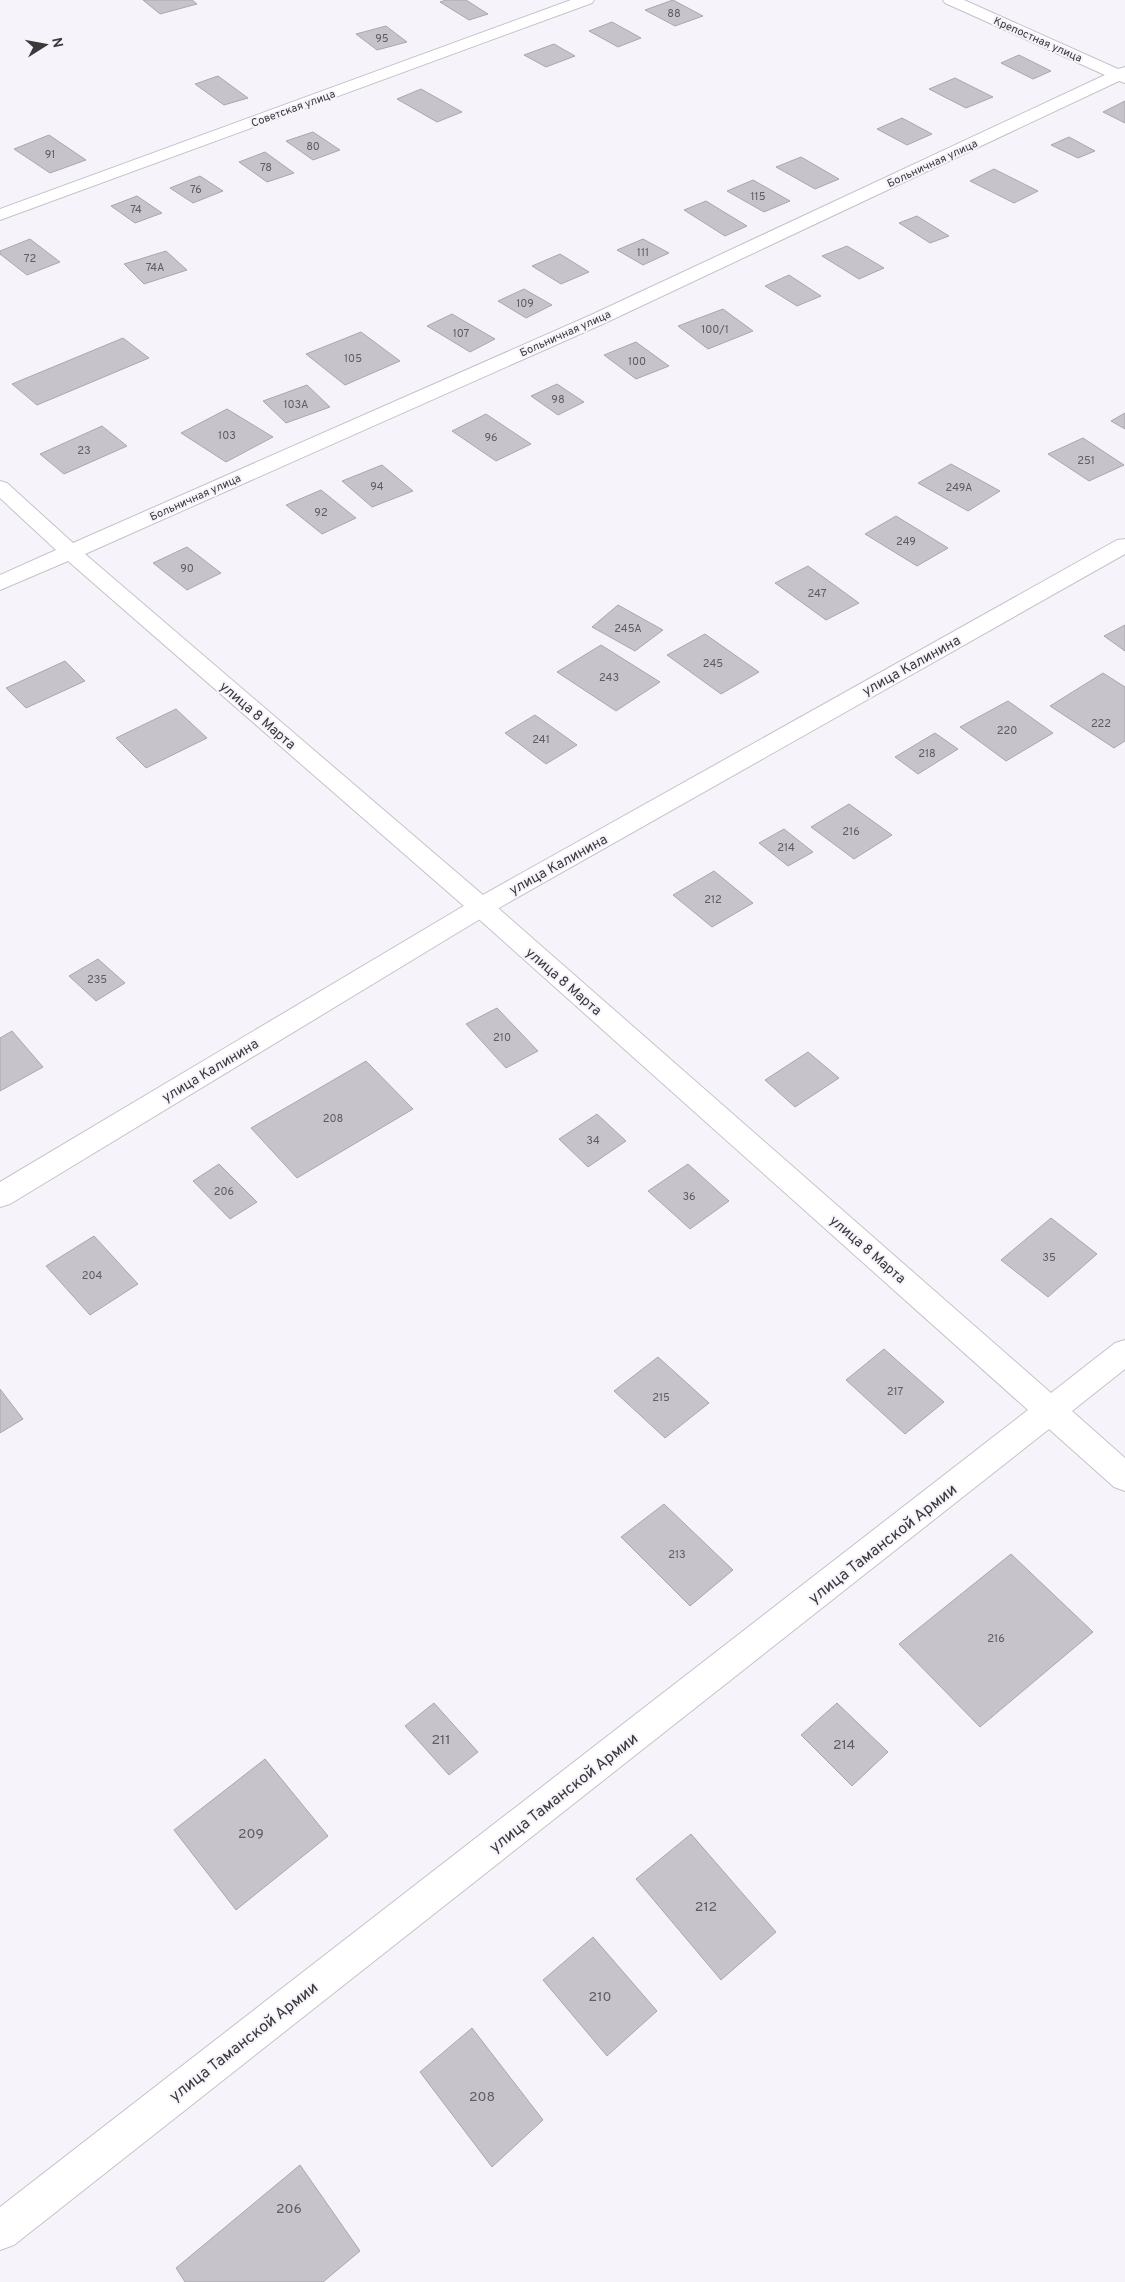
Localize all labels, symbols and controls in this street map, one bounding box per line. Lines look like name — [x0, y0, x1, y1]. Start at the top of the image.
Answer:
house number: 88 — [667, 7, 681, 21]
street label: Крепостная улица — [991, 14, 1084, 66]
north arrow — [20, 20, 70, 70]
house number: 95 — [375, 32, 389, 46]
text: N — [47, 36, 66, 49]
street label: Советская улица — [249, 87, 338, 131]
street label: Больничная улица — [885, 137, 980, 191]
house number: 80 — [306, 140, 320, 154]
house number: 91 — [45, 148, 55, 162]
house number: 78 — [260, 161, 272, 175]
house number: 76 — [190, 183, 202, 197]
house number: 115 — [750, 190, 766, 204]
house number: 74 — [130, 203, 142, 217]
house number: 111 — [637, 246, 649, 260]
house number: 72 — [24, 252, 36, 266]
house number: 74А — [146, 261, 164, 275]
house number: 109 — [516, 297, 534, 311]
street label: Больничная улица — [518, 307, 613, 360]
house number: 100/1 — [701, 323, 729, 337]
house number: 107 — [453, 327, 470, 341]
house number: 105 — [344, 352, 362, 366]
house number: 100 — [628, 355, 646, 369]
house number: 98 — [551, 393, 565, 407]
house number: 103А — [283, 398, 309, 412]
house number: 103 — [218, 429, 236, 443]
house number: 96 — [484, 431, 498, 445]
house number: 23 — [77, 444, 91, 458]
house number: 251 — [1077, 454, 1095, 468]
street label: Больничная улица — [148, 471, 243, 524]
house number: 94 — [370, 480, 384, 494]
house number: 249А — [946, 481, 972, 495]
house number: 92 — [314, 506, 328, 520]
house number: 249 — [896, 535, 916, 549]
house number: 90 — [180, 562, 194, 576]
house number: 247 — [807, 587, 827, 601]
house number: 245А — [614, 622, 642, 636]
street label: улица Калинина — [860, 632, 964, 700]
house number: 245 — [703, 657, 723, 671]
house number: 243 — [599, 671, 619, 685]
street label: улица 8 Марта — [215, 678, 299, 754]
house number: 222 — [1091, 717, 1111, 731]
house number: 220 — [997, 724, 1017, 738]
house number: 241 — [532, 733, 550, 747]
house number: 218 — [918, 747, 936, 761]
house number: 216 — [842, 825, 860, 839]
street label: улица Калинина — [507, 831, 611, 899]
house number: 214 — [777, 841, 795, 855]
house number: 212 — [704, 893, 722, 907]
street label: улица 8 Марта — [521, 944, 605, 1020]
house number: 235 — [87, 973, 107, 987]
house number: 210 — [493, 1031, 511, 1045]
street label: улица Калинина — [159, 1036, 262, 1107]
house number: 208 — [323, 1112, 343, 1126]
house number: 34 — [586, 1134, 600, 1148]
house number: 206 — [214, 1185, 234, 1199]
house number: 36 — [682, 1190, 696, 1204]
street label: улица 8 Марта — [825, 1212, 909, 1288]
house number: 35 — [1042, 1251, 1056, 1265]
house number: 204 — [82, 1269, 102, 1283]
house number: 217 — [887, 1385, 904, 1399]
house number: 215 — [652, 1391, 670, 1405]
street label: улица Таманской Армии — [805, 1480, 962, 1609]
house number: 213 — [668, 1548, 686, 1562]
house number: 216 — [987, 1632, 1005, 1646]
street label: улица Таманской Армии — [486, 1729, 643, 1858]
house number: 211 — [431, 1732, 451, 1749]
house number: 214 — [833, 1737, 855, 1754]
house number: 209 — [238, 1826, 264, 1843]
house number: 212 — [695, 1899, 717, 1916]
street label: улица Таманской Армии — [166, 1978, 323, 2107]
house number: 210 — [589, 1989, 611, 2006]
house number: 208 — [469, 2089, 495, 2106]
house number: 206 — [276, 2201, 302, 2218]

